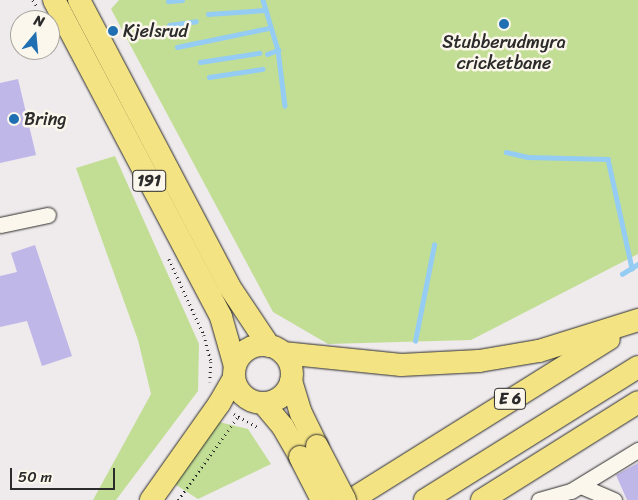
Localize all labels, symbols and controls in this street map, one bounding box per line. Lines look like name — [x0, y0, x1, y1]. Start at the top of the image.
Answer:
text: N — [31, 8, 48, 35]
north arrow — [10, 10, 60, 60]
marker: Stubberudmyra cricketbane — [498, 18, 510, 30]
place label: Kjelsrud — [123, 20, 188, 42]
marker: Kjelsrud — [107, 25, 119, 37]
place label: Stubberudmyra cricketbane — [442, 32, 566, 74]
place label: Bring — [24, 108, 66, 130]
marker: Bring — [8, 113, 20, 125]
road number: 191 — [132, 168, 166, 195]
road number: E 6 — [494, 386, 526, 412]
scale bar — [12, 458, 118, 490]
text: 50 m — [18, 464, 52, 490]

